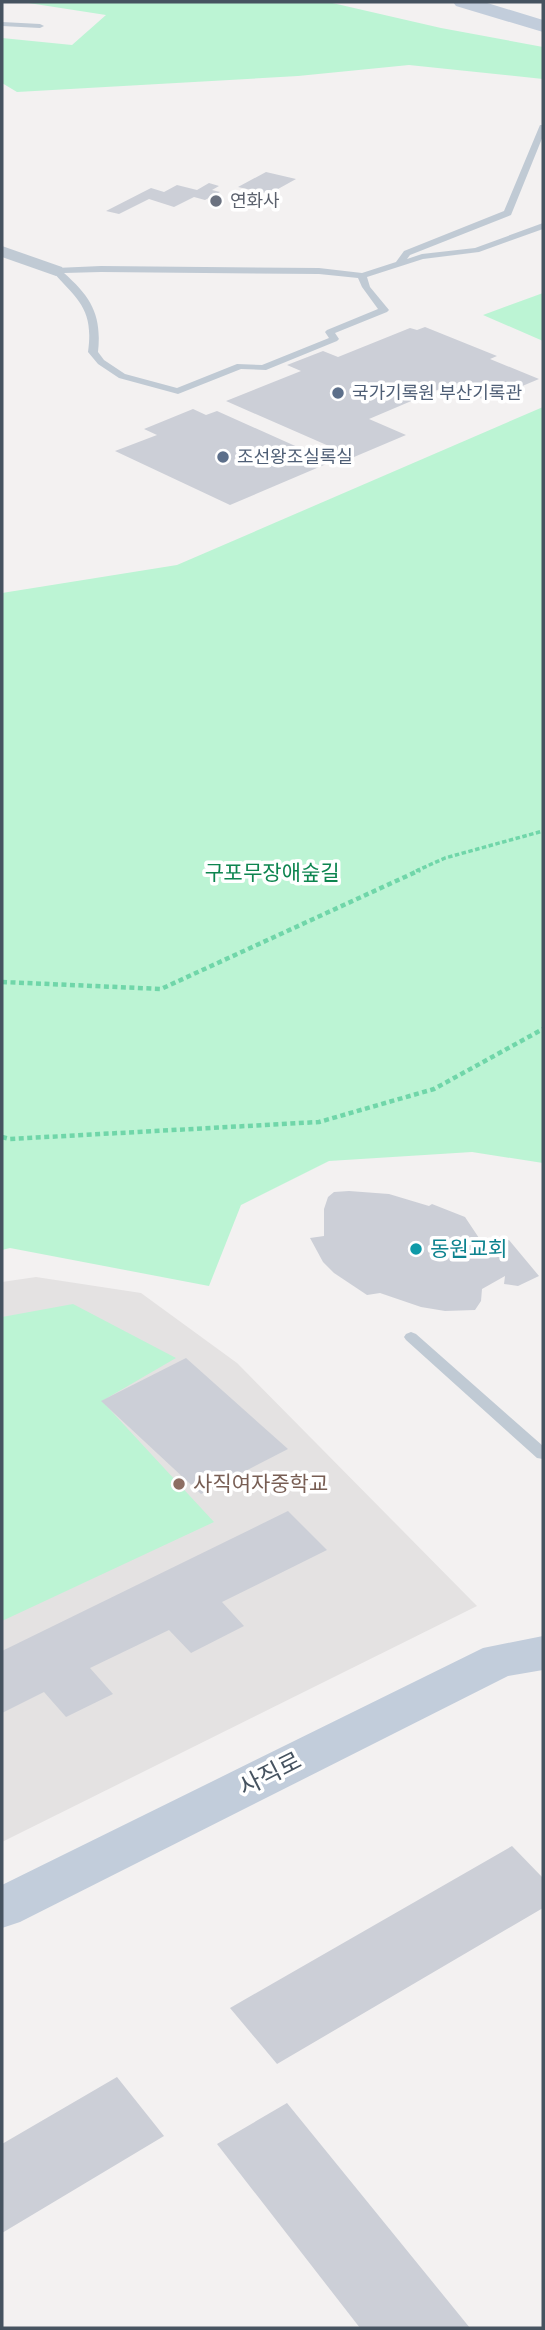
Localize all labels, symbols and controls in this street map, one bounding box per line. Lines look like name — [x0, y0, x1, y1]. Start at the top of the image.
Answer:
place label: 연화사 — [230, 190, 280, 211]
marker: 연화사 — [208, 193, 224, 209]
place label: 국가기록원 부산기록관 — [352, 382, 522, 403]
marker: 국가기록원 부산기록관 — [330, 385, 346, 401]
place label: 조선왕조실록실 — [237, 446, 353, 467]
marker: 조선왕조실록실 — [215, 449, 231, 465]
park label: 구포무장애숲길 — [204, 860, 340, 885]
place label: 동원교회 — [430, 1236, 507, 1261]
marker: 동원교회 — [408, 1241, 424, 1257]
place label: 사직여자중학교 — [193, 1471, 328, 1496]
marker: 사직여자중학교 — [171, 1476, 187, 1492]
street label: 사직로 — [234, 1746, 305, 1801]

